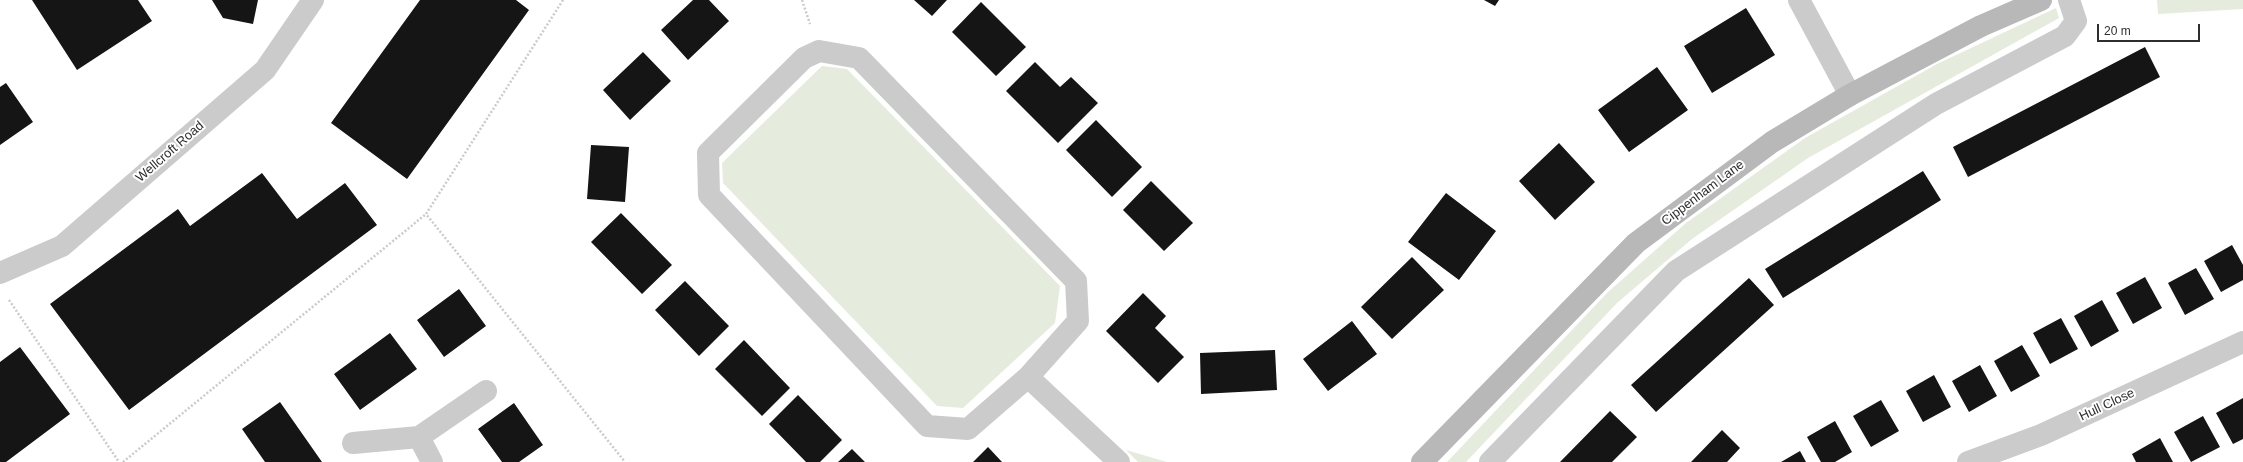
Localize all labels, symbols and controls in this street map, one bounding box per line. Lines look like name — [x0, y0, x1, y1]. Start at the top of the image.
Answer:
scale bar — [2099, 16, 2202, 42]
text: 20 m — [2104, 24, 2131, 38]
street label: Wellcroft Road — [133, 118, 207, 186]
street label: Cippenham Lane — [1659, 157, 1747, 229]
street label: Hull Close — [2077, 385, 2137, 425]

